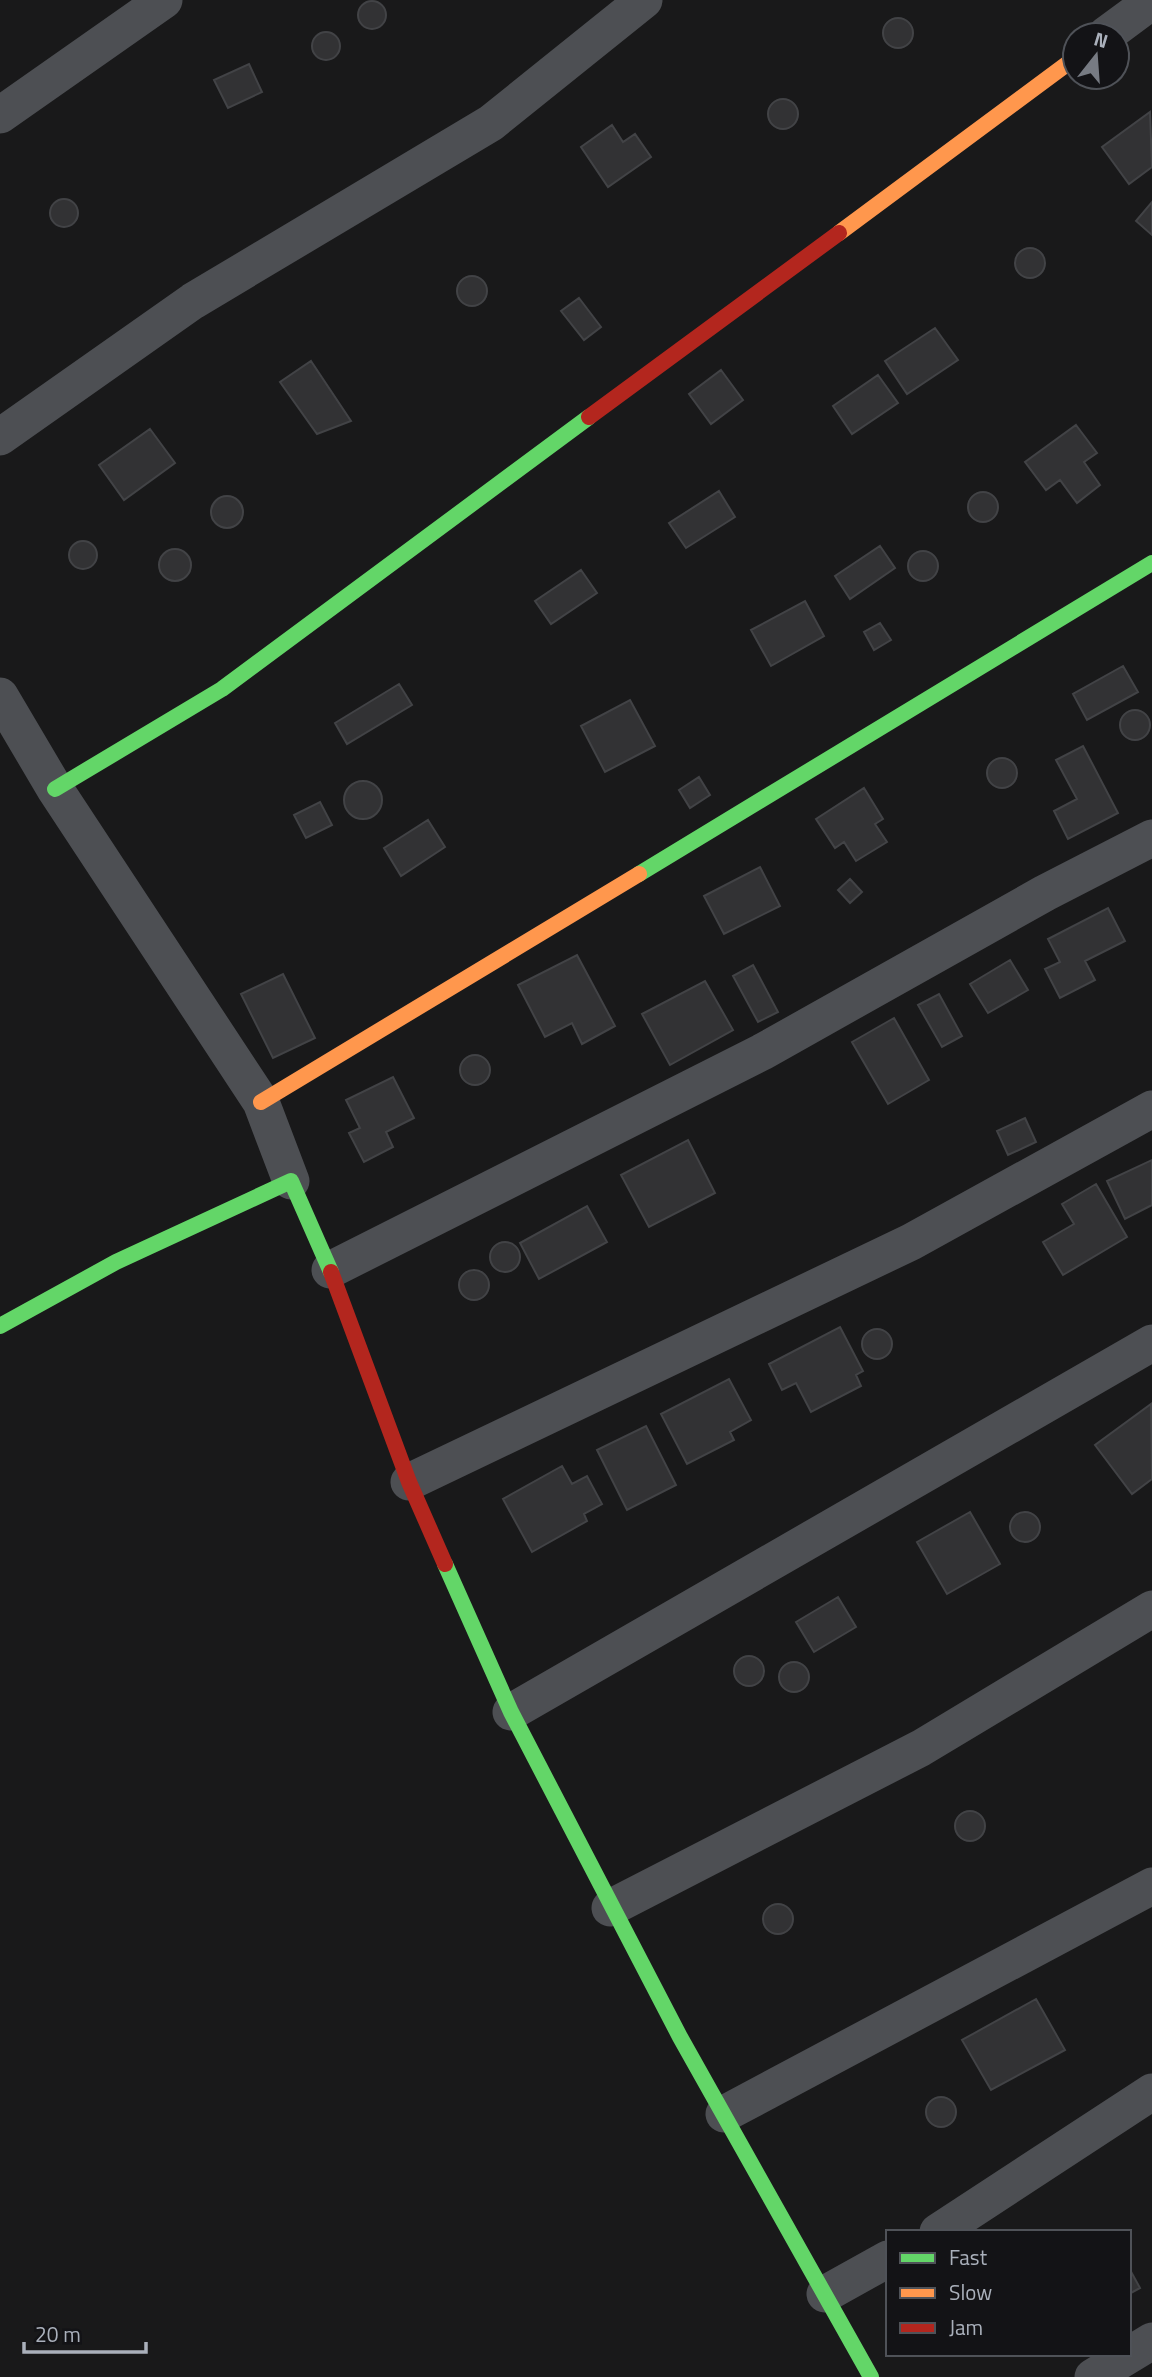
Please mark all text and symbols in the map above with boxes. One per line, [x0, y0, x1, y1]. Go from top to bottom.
north arrow [1061, 21, 1131, 91]
text: N [1091, 23, 1112, 55]
legend [886, 2230, 1131, 2356]
text: Fast [949, 2241, 988, 2273]
text: Slow [949, 2276, 992, 2308]
scale bar [24, 2310, 147, 2354]
text: Jam [949, 2311, 983, 2343]
text: 20 m [35, 2318, 81, 2350]

